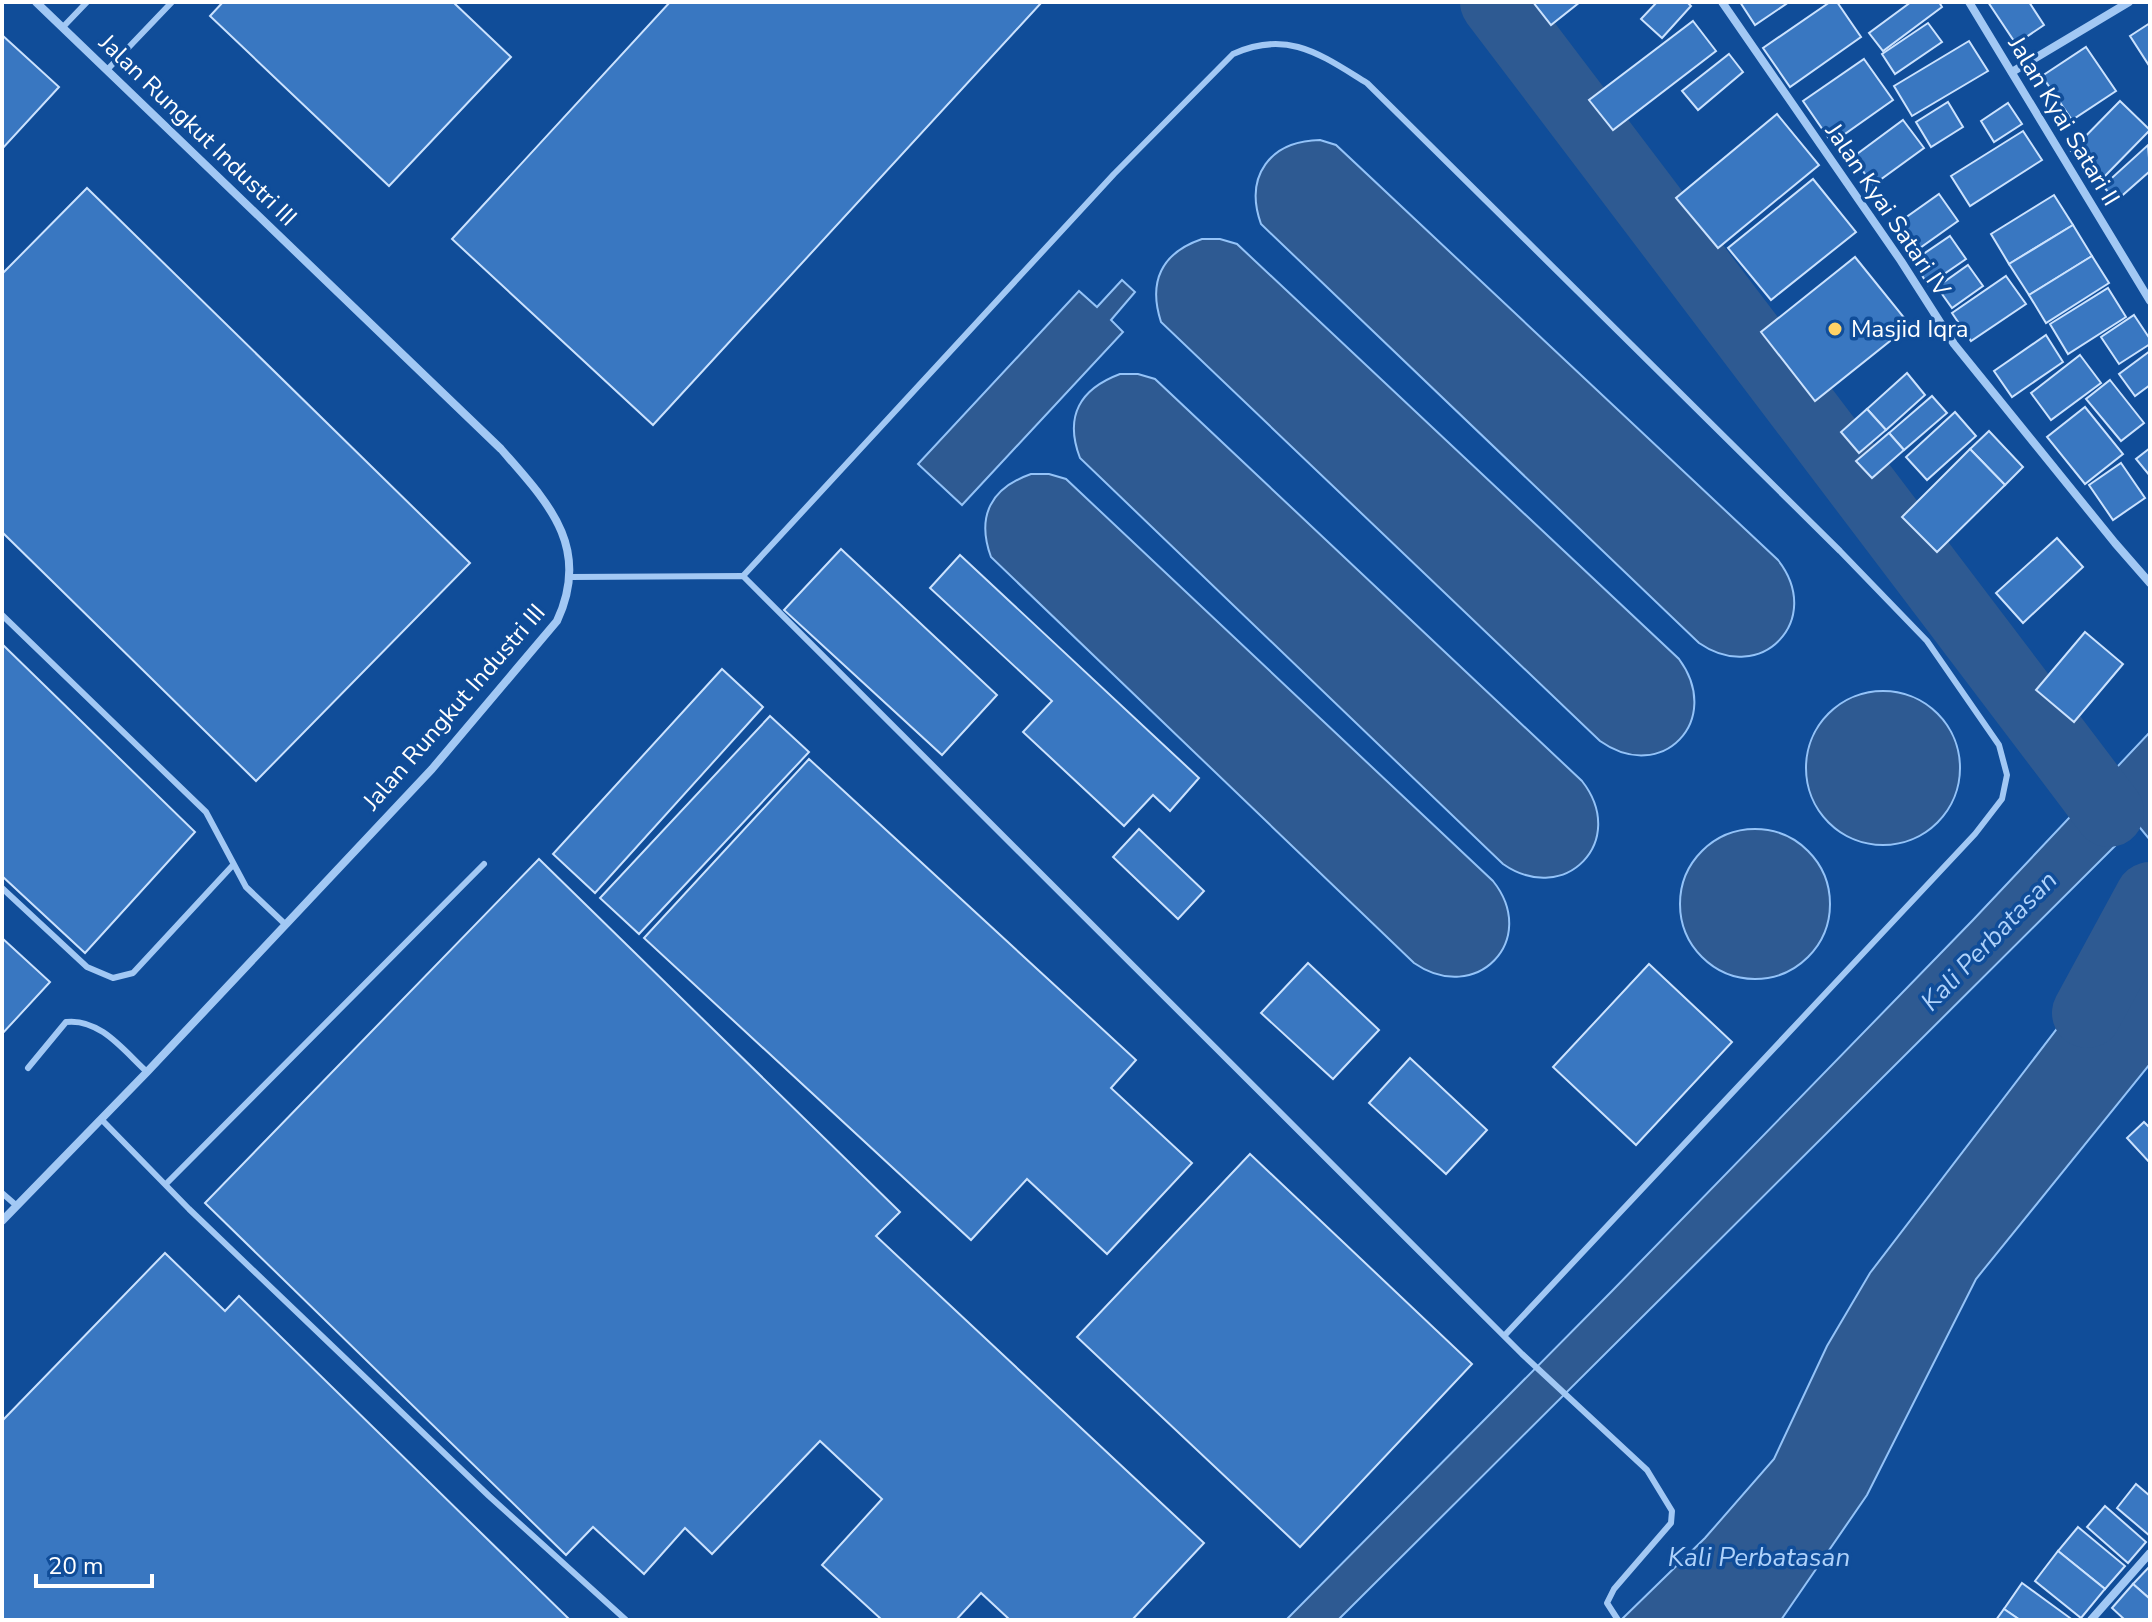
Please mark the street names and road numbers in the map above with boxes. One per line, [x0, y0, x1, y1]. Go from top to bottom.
street label: Jalan Rungkut Industri III [92, 26, 304, 233]
street label: Jalan Kyai Satari II [2000, 30, 2127, 212]
street label: Jalan Kyai Satari IV [1818, 116, 1958, 303]
street label: Jalan Rungkut Industri III [355, 597, 552, 818]

